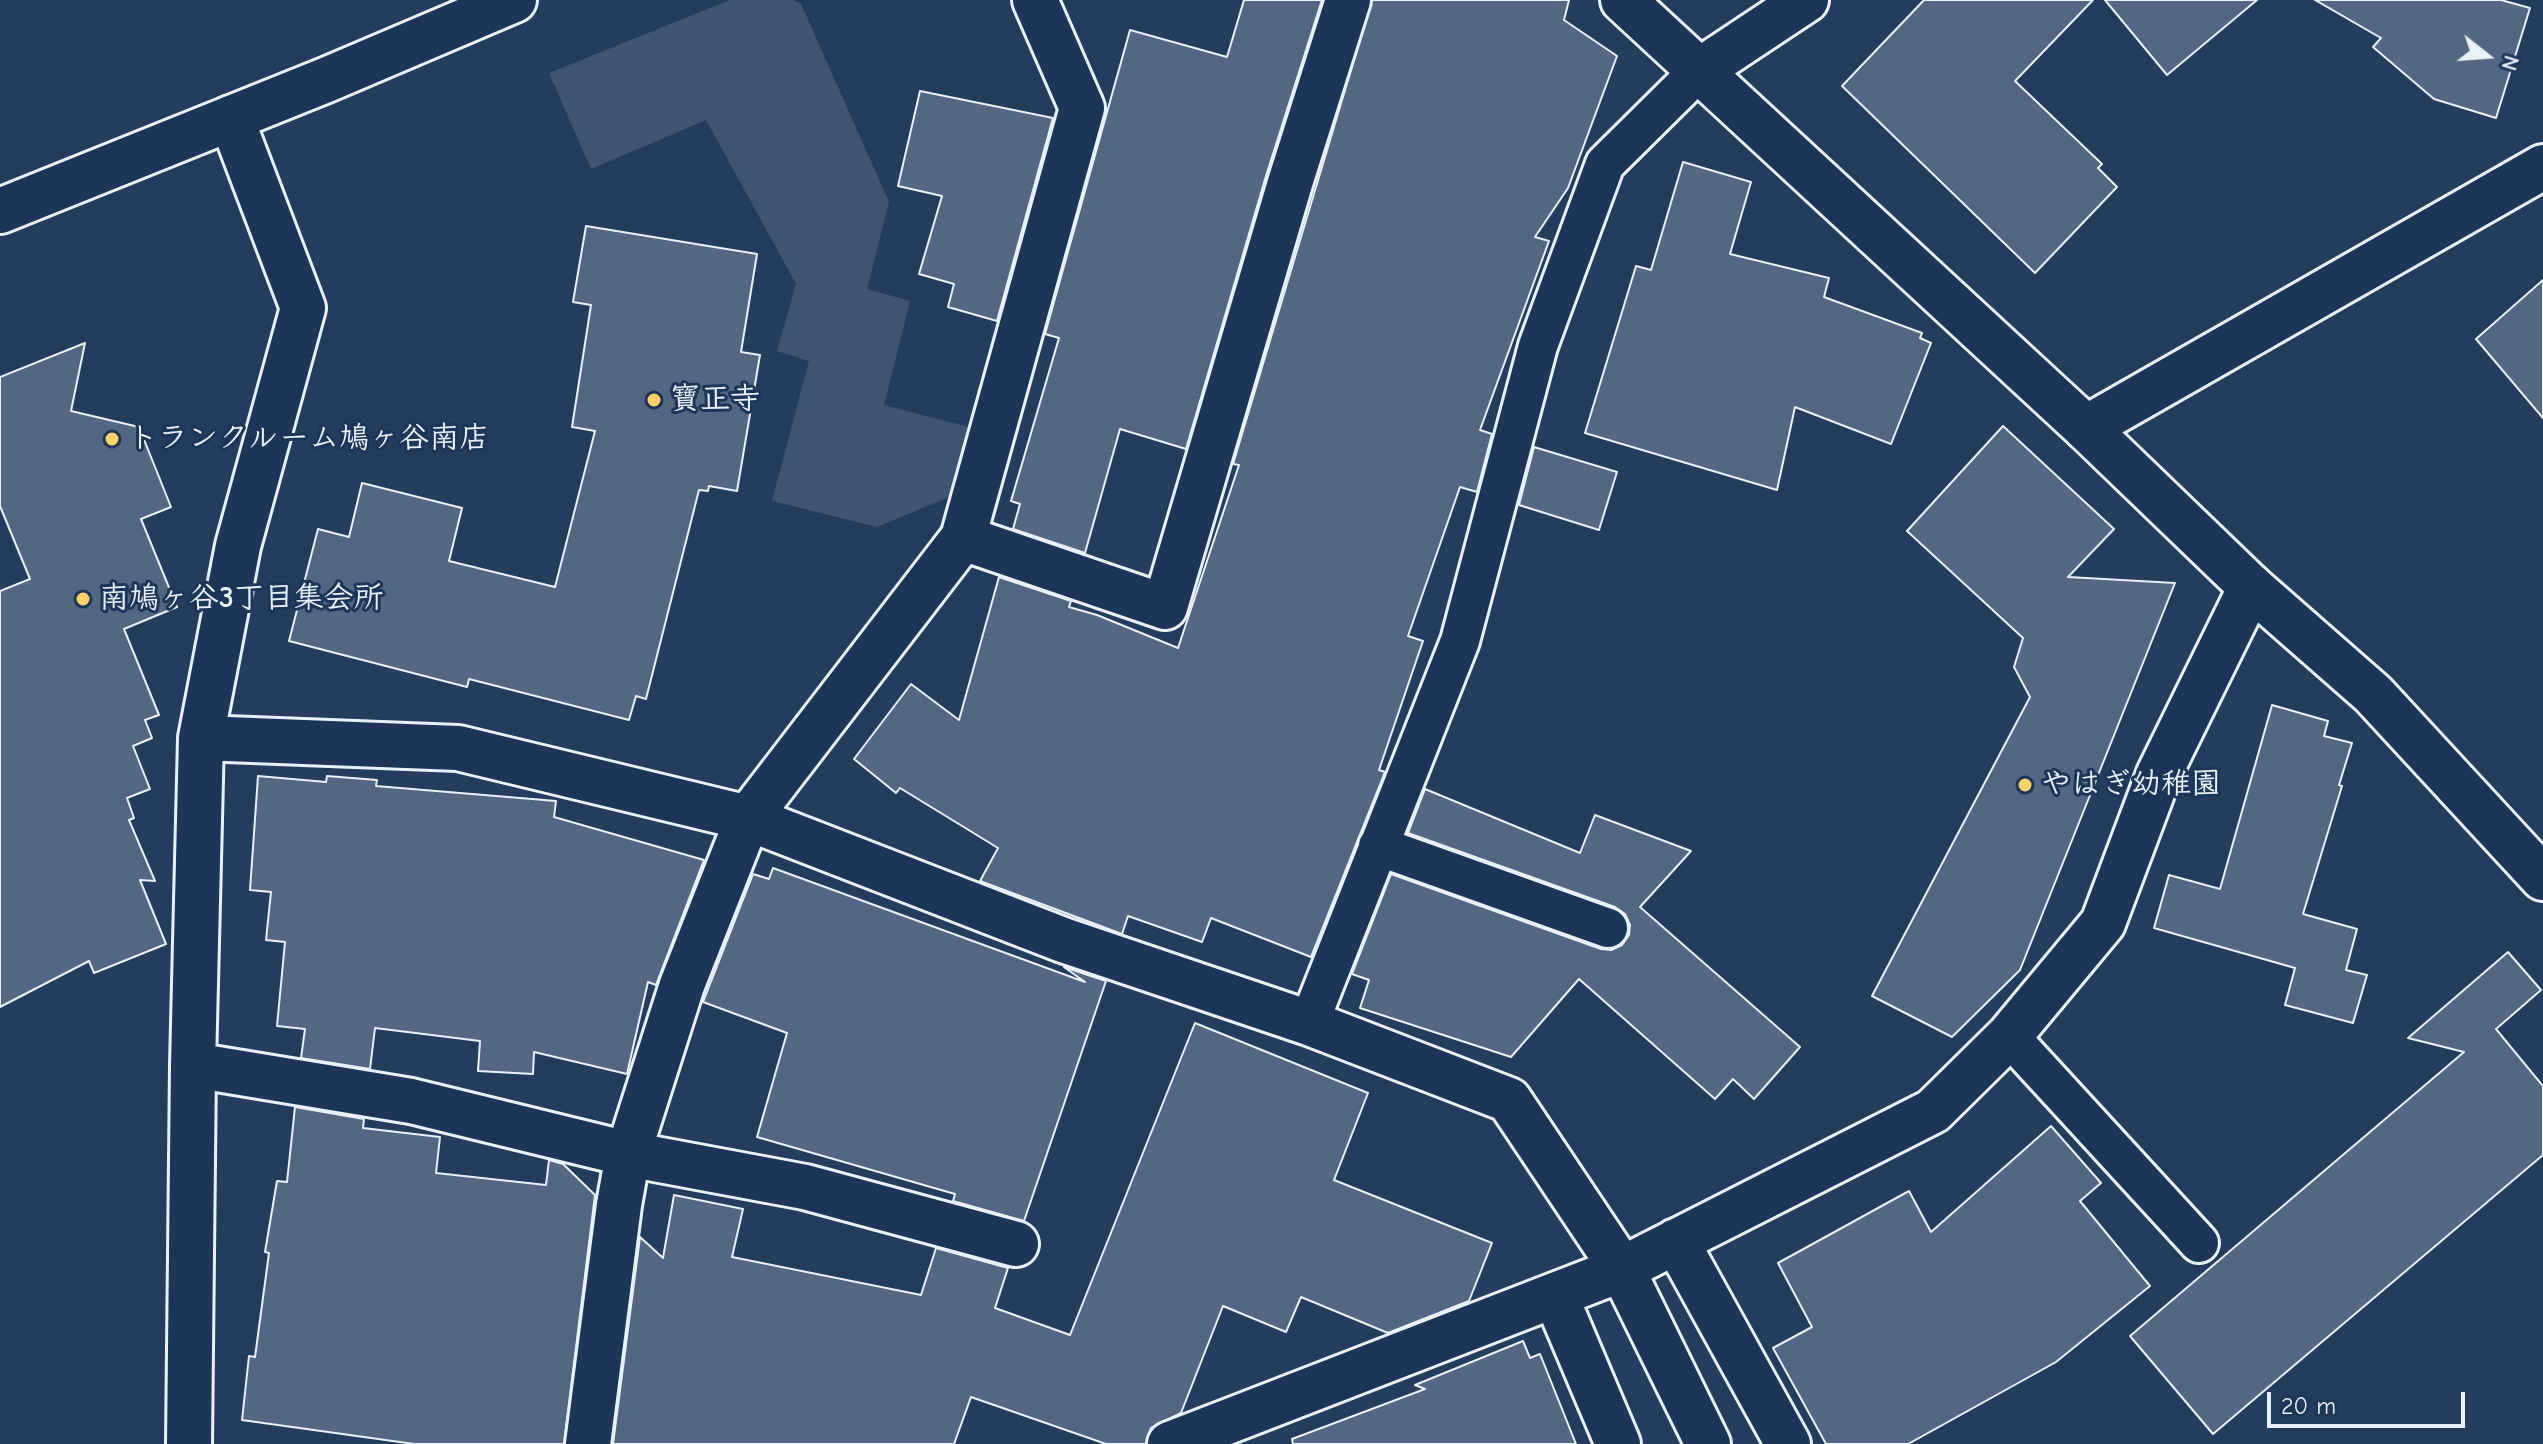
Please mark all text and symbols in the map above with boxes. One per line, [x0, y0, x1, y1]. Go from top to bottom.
north arrow [2447, 16, 2527, 96]
text: N [2495, 52, 2524, 74]
place label: 寶正寺 [670, 382, 760, 418]
marker: 寶正寺 [645, 391, 663, 409]
place label: トランクルーム鳩ヶ谷南店 [128, 421, 489, 457]
marker: トランクルーム鳩ヶ谷南店 [103, 430, 121, 448]
place label: 南鳩ヶ谷3丁目集会所 [99, 581, 384, 617]
marker: 南鳩ヶ谷3丁目集会所 [74, 590, 92, 608]
place label: やはぎ幼稚園 [2041, 767, 2221, 803]
marker: やはぎ幼稚園 [2016, 776, 2034, 794]
scale bar [2271, 1376, 2469, 1426]
text: 20 m [2281, 1392, 2336, 1420]

